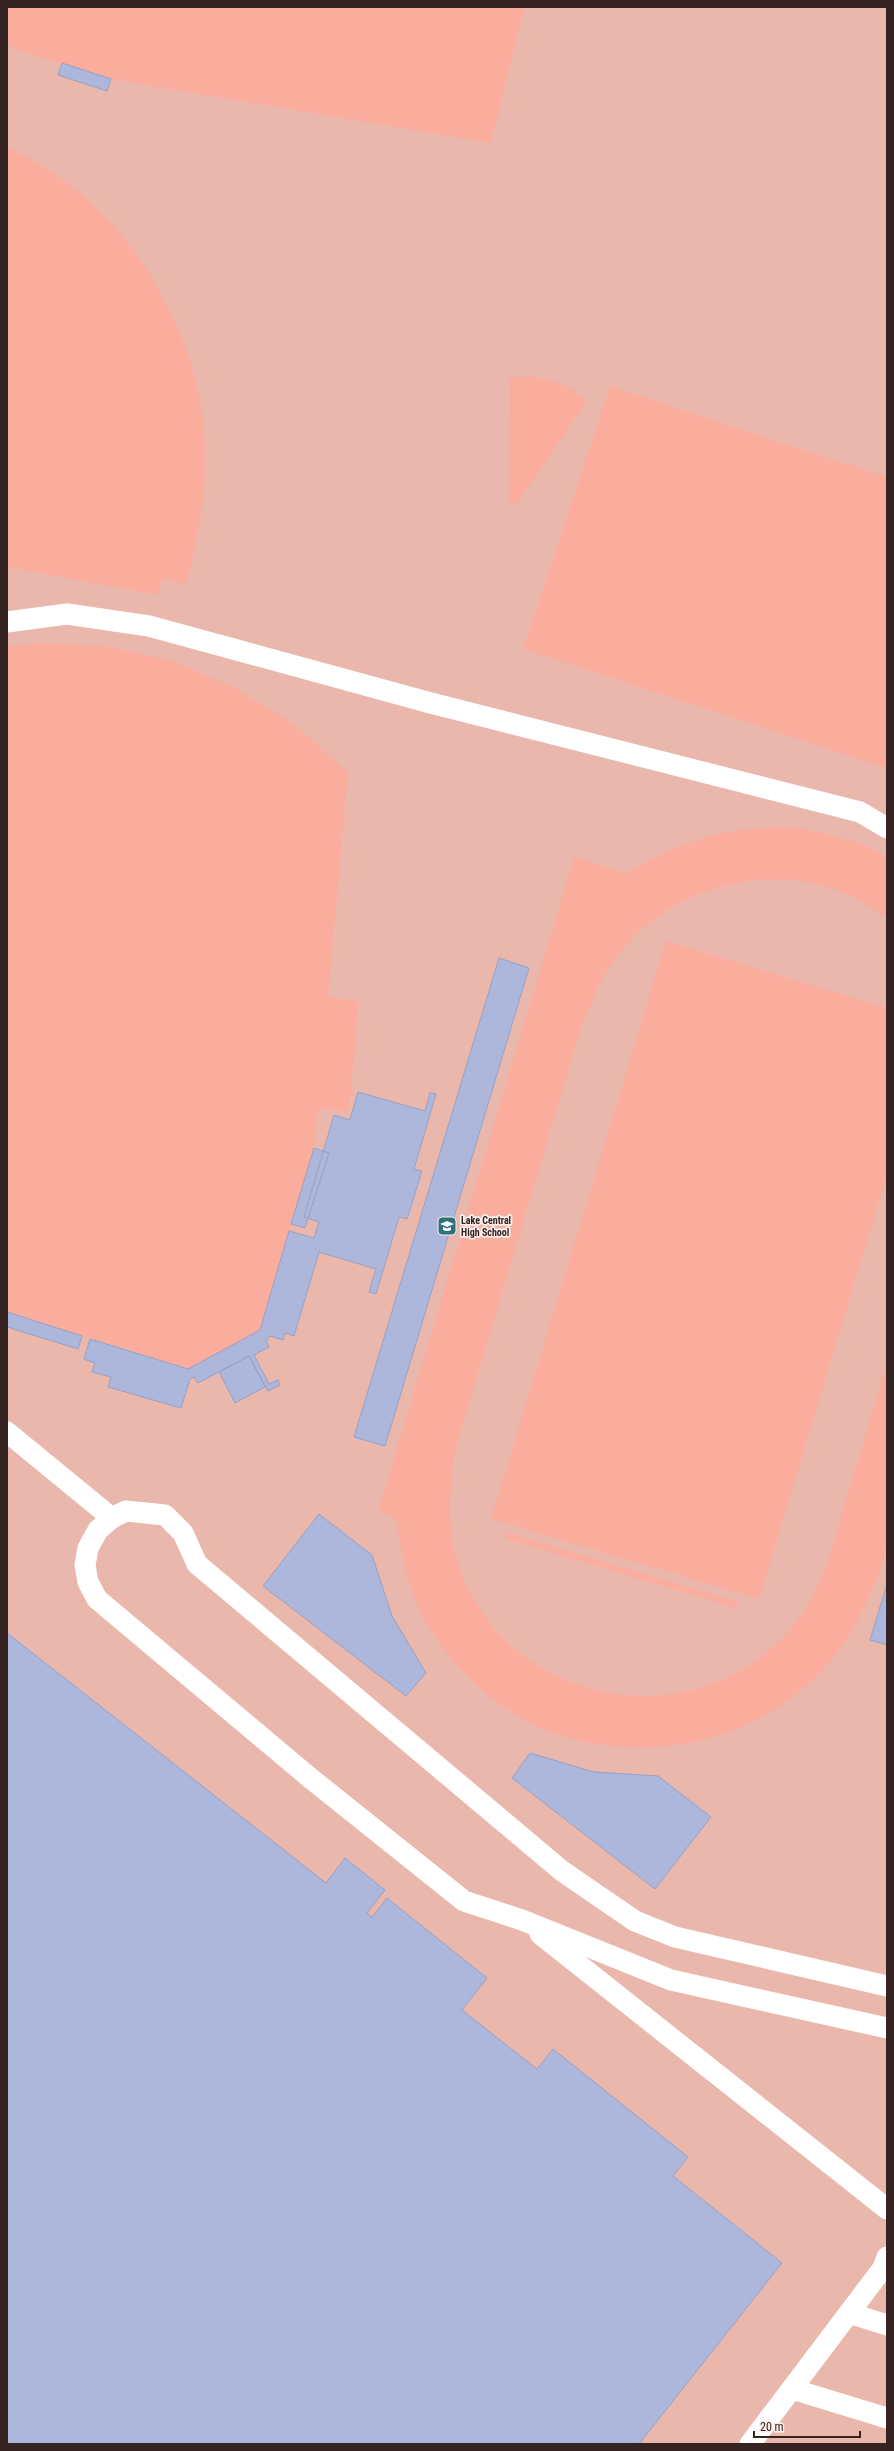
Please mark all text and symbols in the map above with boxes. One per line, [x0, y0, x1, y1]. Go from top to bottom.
school or university icon: Lake Central High School [436, 1215, 458, 1237]
place label: Lake Central High School [461, 1215, 511, 1238]
scale bar [754, 2413, 860, 2439]
text: 20 m [760, 2420, 784, 2434]

